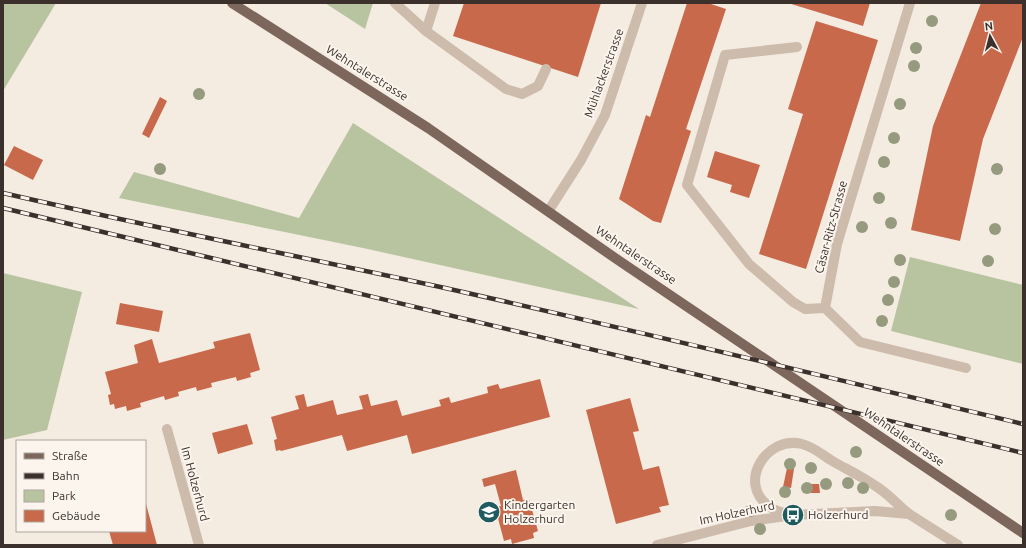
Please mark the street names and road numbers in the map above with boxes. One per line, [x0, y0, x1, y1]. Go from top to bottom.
street label: Mühlackerstrasse [581, 27, 626, 119]
street label: Wehntalerstrasse [324, 42, 411, 103]
street label: Cäsar-Ritz-Strasse [812, 179, 849, 275]
street label: Wehntalerstrasse [594, 223, 679, 286]
street label: Wehntalerstrasse [862, 405, 947, 468]
street label: Im Holzerhurd [179, 445, 212, 523]
street label: Im Holzerhurd [698, 498, 776, 527]

